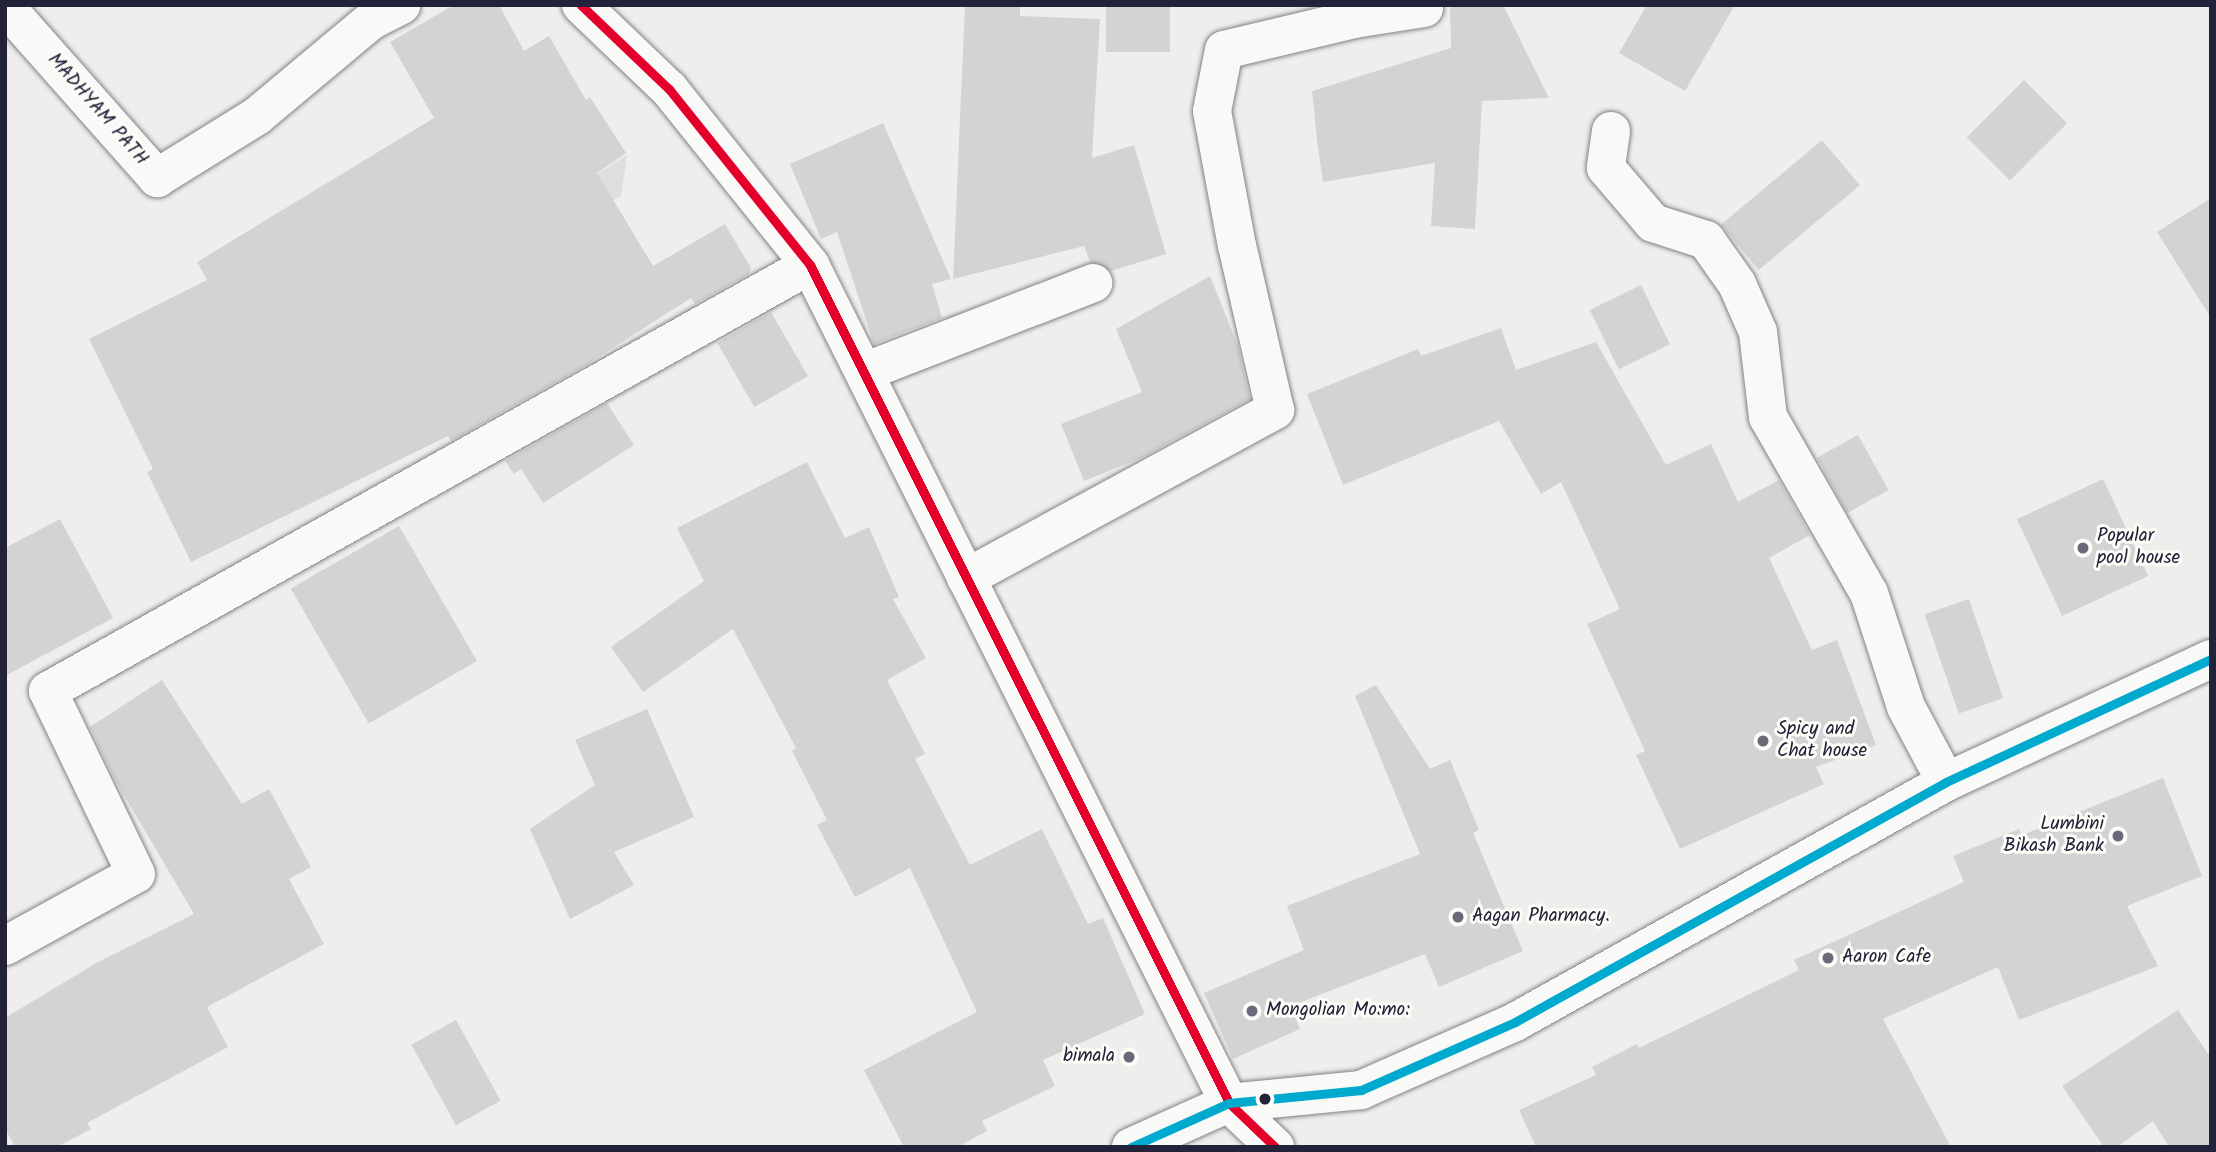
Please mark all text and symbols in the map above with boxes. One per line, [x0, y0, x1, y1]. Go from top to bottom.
street label: MADHYAM PATH [42, 49, 152, 171]
place label: Popular pool house [2097, 526, 2180, 570]
marker: Popular pool house [2075, 540, 2091, 556]
place label: Spicy and Chat house [1777, 719, 1867, 763]
marker: Spicy and Chat house [1755, 733, 1771, 749]
place label: Lumbini Bikash Bank [2004, 814, 2104, 858]
marker: Lumbini Bikash Bank [2110, 828, 2126, 844]
place label: Aagan Pharmacy. [1472, 906, 1610, 928]
marker: Aagan Pharmacy. [1450, 909, 1466, 925]
place label: Aaron Cafe [1842, 947, 1931, 969]
marker: Aaron Cafe [1820, 950, 1836, 966]
place label: Mongolian Mo:mo: [1266, 1000, 1410, 1022]
marker: Mongolian Mo:mo: [1244, 1003, 1260, 1019]
place label: bimala [1063, 1046, 1115, 1068]
marker: bimala [1121, 1049, 1137, 1065]
unlabelled marker [1258, 1092, 1272, 1106]

